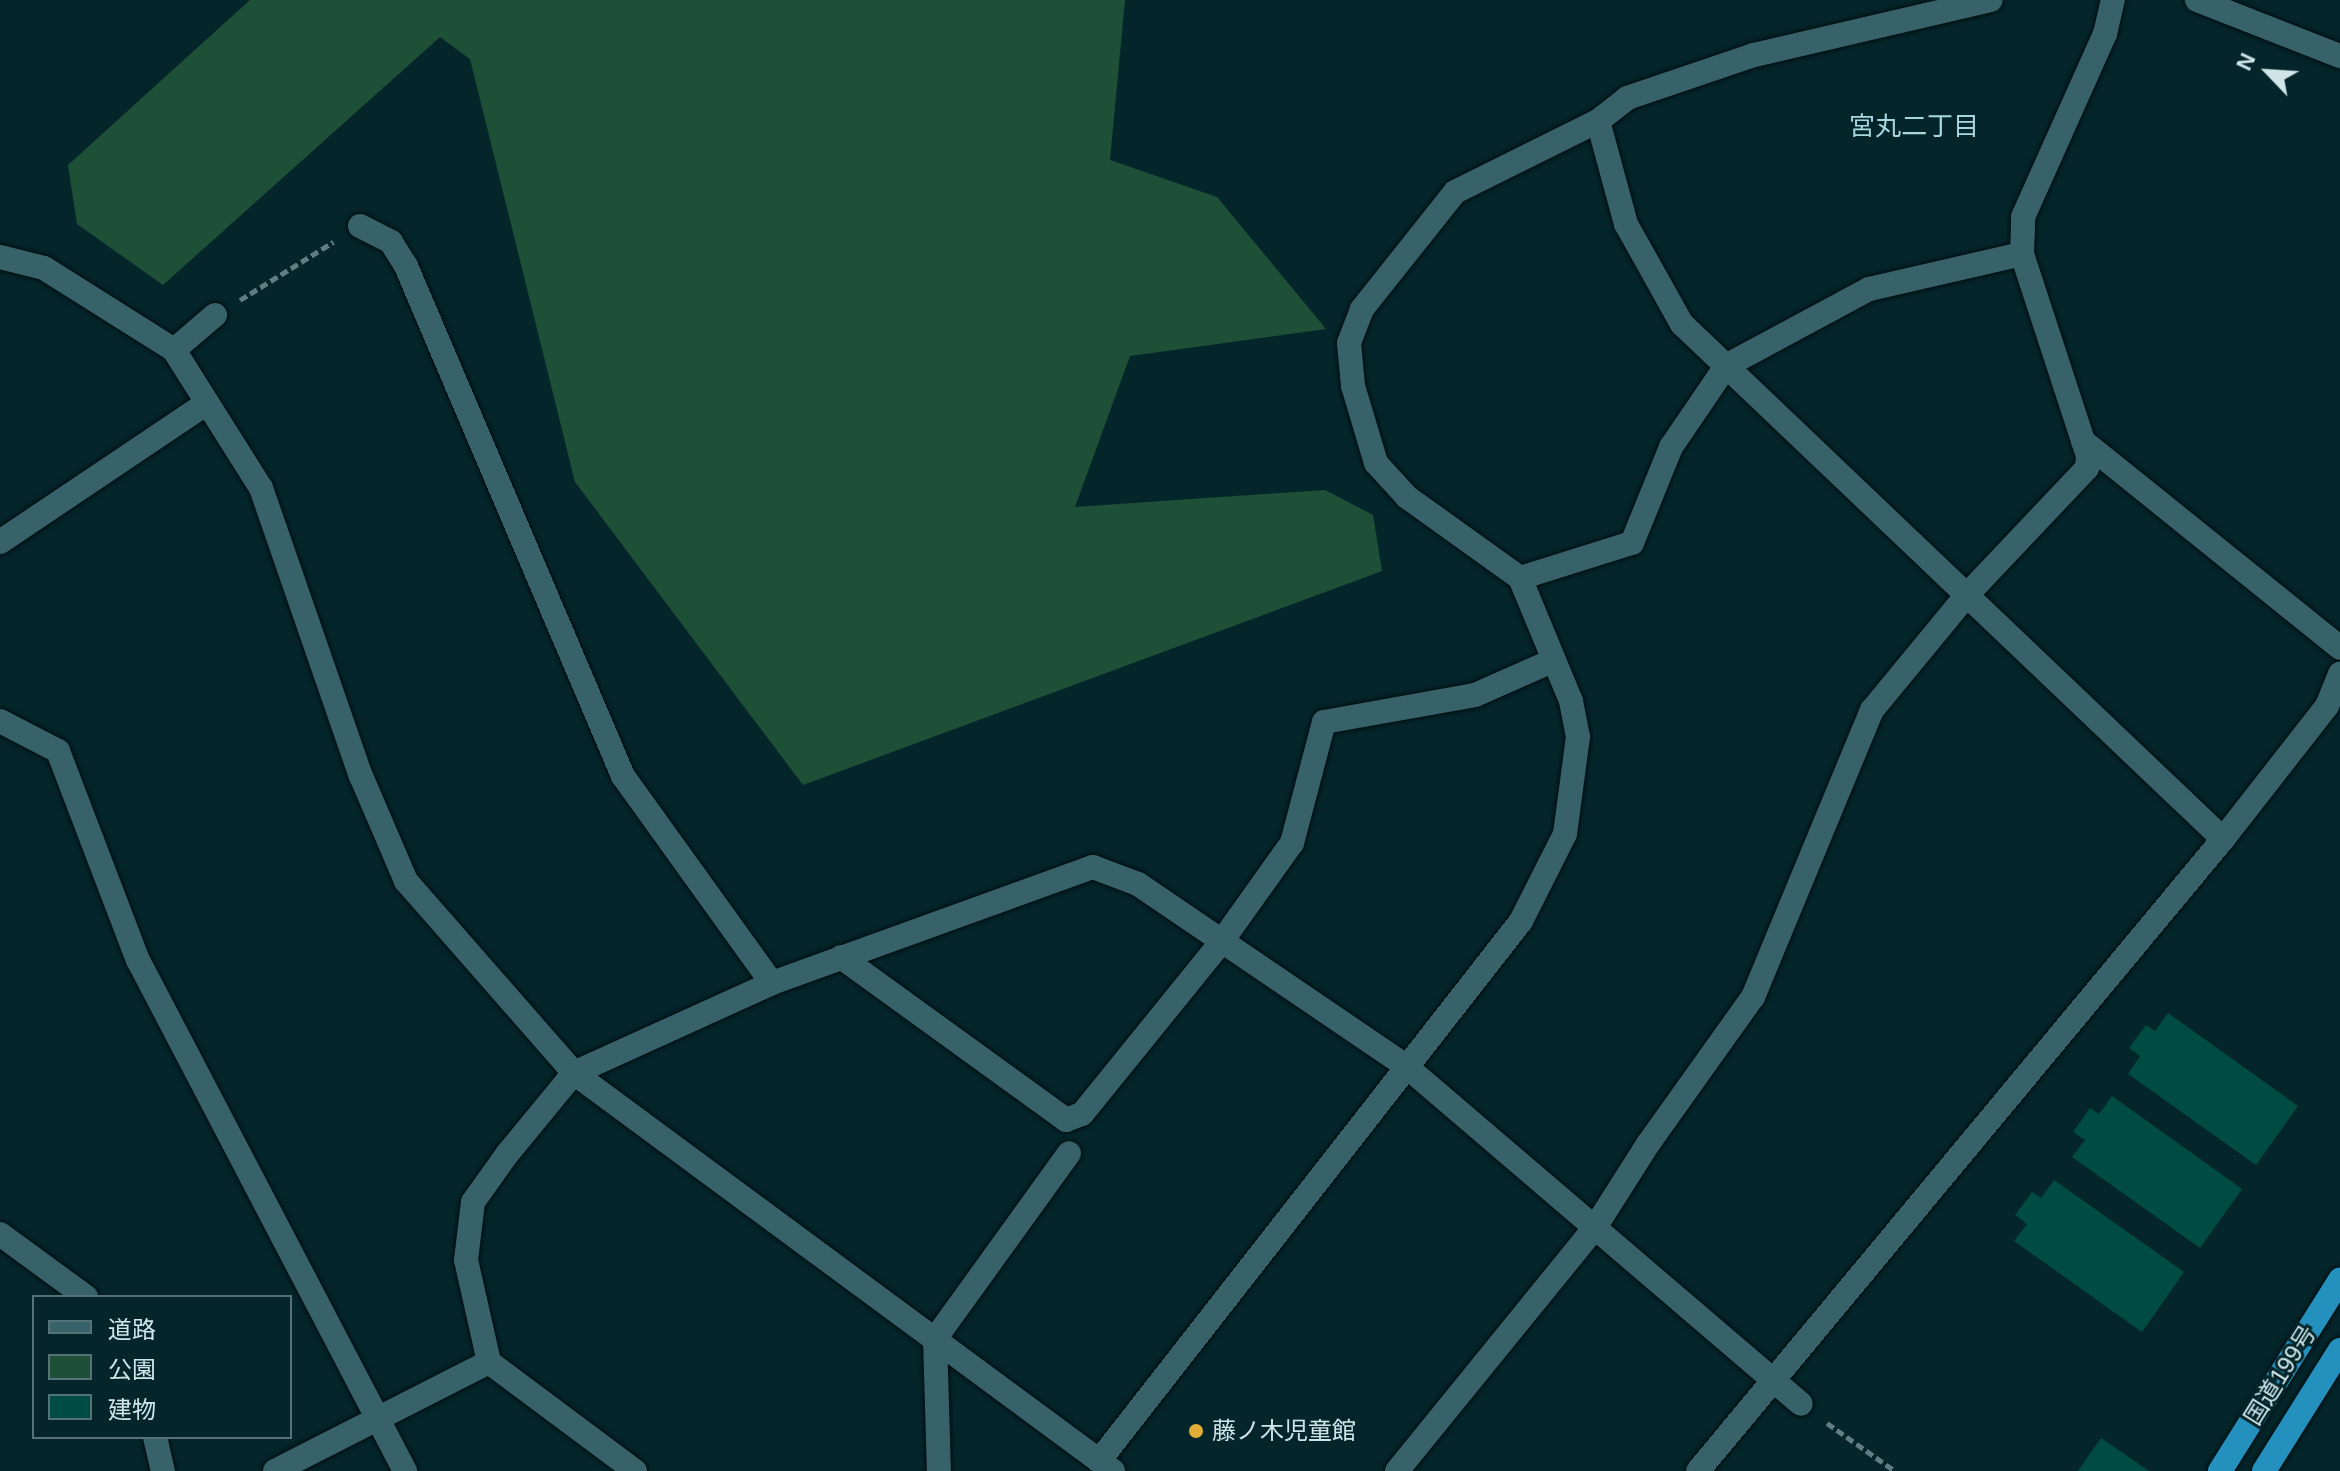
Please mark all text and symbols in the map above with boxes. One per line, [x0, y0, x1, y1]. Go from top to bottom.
north arrow [2228, 32, 2308, 112]
text: N [2231, 49, 2260, 74]
district label: 宮丸二丁目 [1849, 111, 1979, 143]
legend [32, 1295, 292, 1439]
text: 道路 [108, 1316, 156, 1343]
street label: 国道199号 [2238, 1320, 2322, 1430]
text: 公園 [108, 1356, 156, 1383]
text: 建物 [108, 1396, 156, 1423]
place label: 藤ノ木児童館 [1212, 1417, 1356, 1445]
marker: 藤ノ木児童館 [1187, 1422, 1205, 1440]

